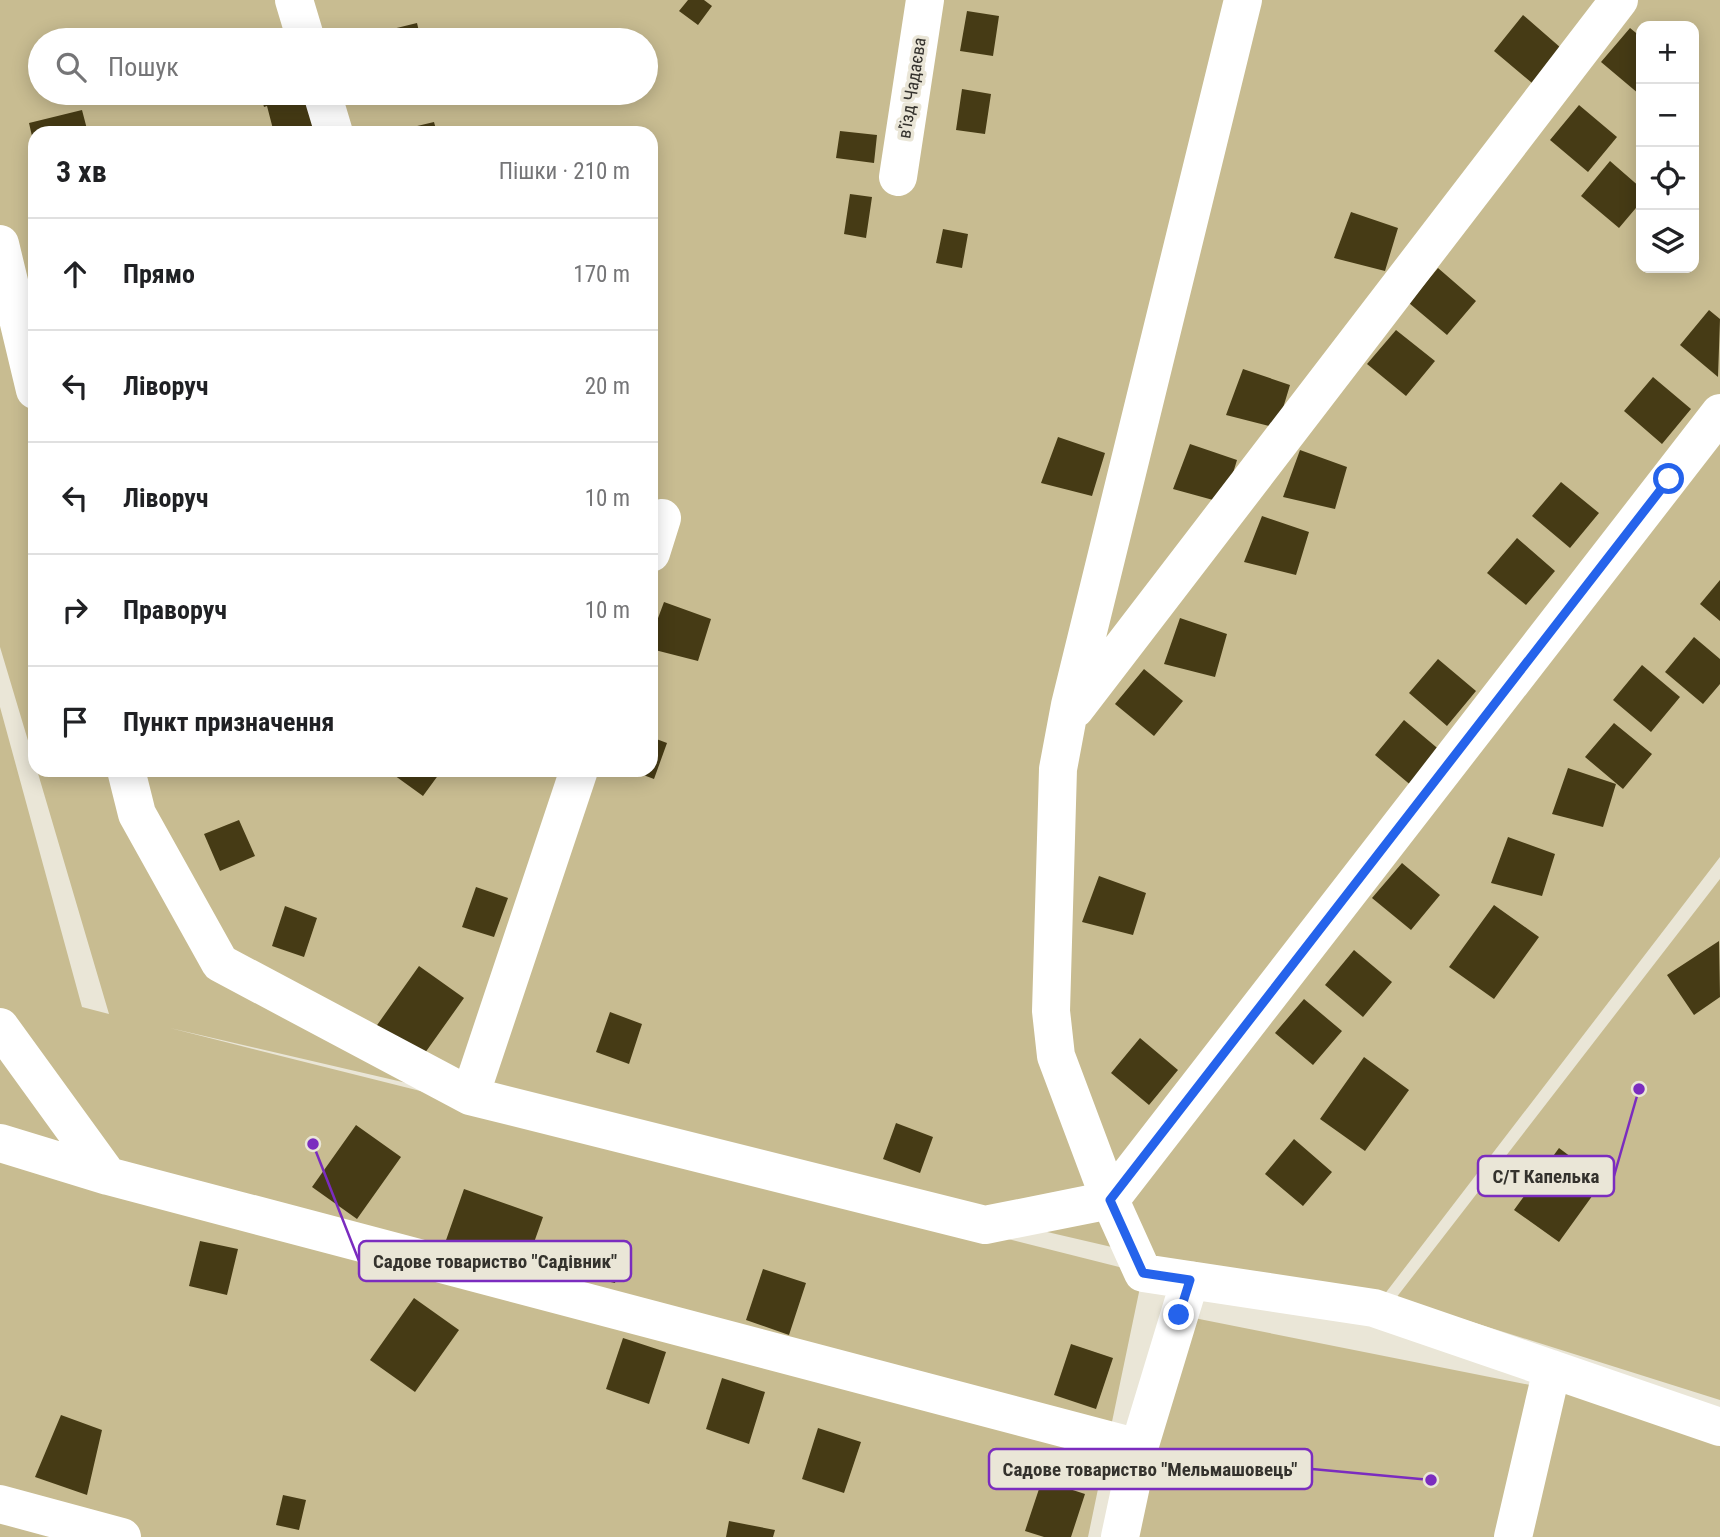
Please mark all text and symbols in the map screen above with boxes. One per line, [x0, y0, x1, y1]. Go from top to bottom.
map controls [1636, 21, 1699, 273]
button: + [1636, 21, 1699, 84]
search box [28, 28, 658, 105]
street label: в'їзд Чадаєва [893, 36, 930, 140]
icon: search [52, 48, 90, 86]
text: Пошук [108, 52, 179, 82]
button: − [1636, 84, 1699, 147]
button: locate [1636, 147, 1699, 210]
text: 3 хв [56, 154, 107, 189]
text: Пішки · 210 m [499, 158, 630, 185]
button: layers [1636, 210, 1699, 273]
icon: ahead [56, 255, 94, 293]
text: Прямо [123, 259, 195, 289]
text: 170 m [573, 261, 630, 288]
icon: left [56, 367, 94, 405]
text: Ліворуч [123, 371, 208, 401]
text: 20 m [585, 373, 630, 400]
route start [1653, 463, 1684, 494]
icon: left [56, 479, 94, 517]
text: Ліворуч [123, 483, 208, 513]
text: 10 m [585, 485, 630, 512]
icon: right [56, 591, 94, 629]
text: Праворуч [123, 595, 227, 625]
text: 10 m [585, 597, 630, 624]
icon: arrive [56, 703, 94, 741]
text: Пункт призначення [123, 707, 334, 737]
callout: С/Т Капелька [1478, 1156, 1614, 1196]
text: С/Т Капелька [1493, 1165, 1600, 1188]
callout: Садове товариство "Садівник" [359, 1241, 631, 1281]
text: Садове товариство "Садівник" [373, 1250, 617, 1273]
route end [1163, 1299, 1194, 1330]
callout: Садове товариство "Мельмашовець" [989, 1449, 1312, 1489]
text: Садове товариство "Мельмашовець" [1003, 1458, 1297, 1481]

